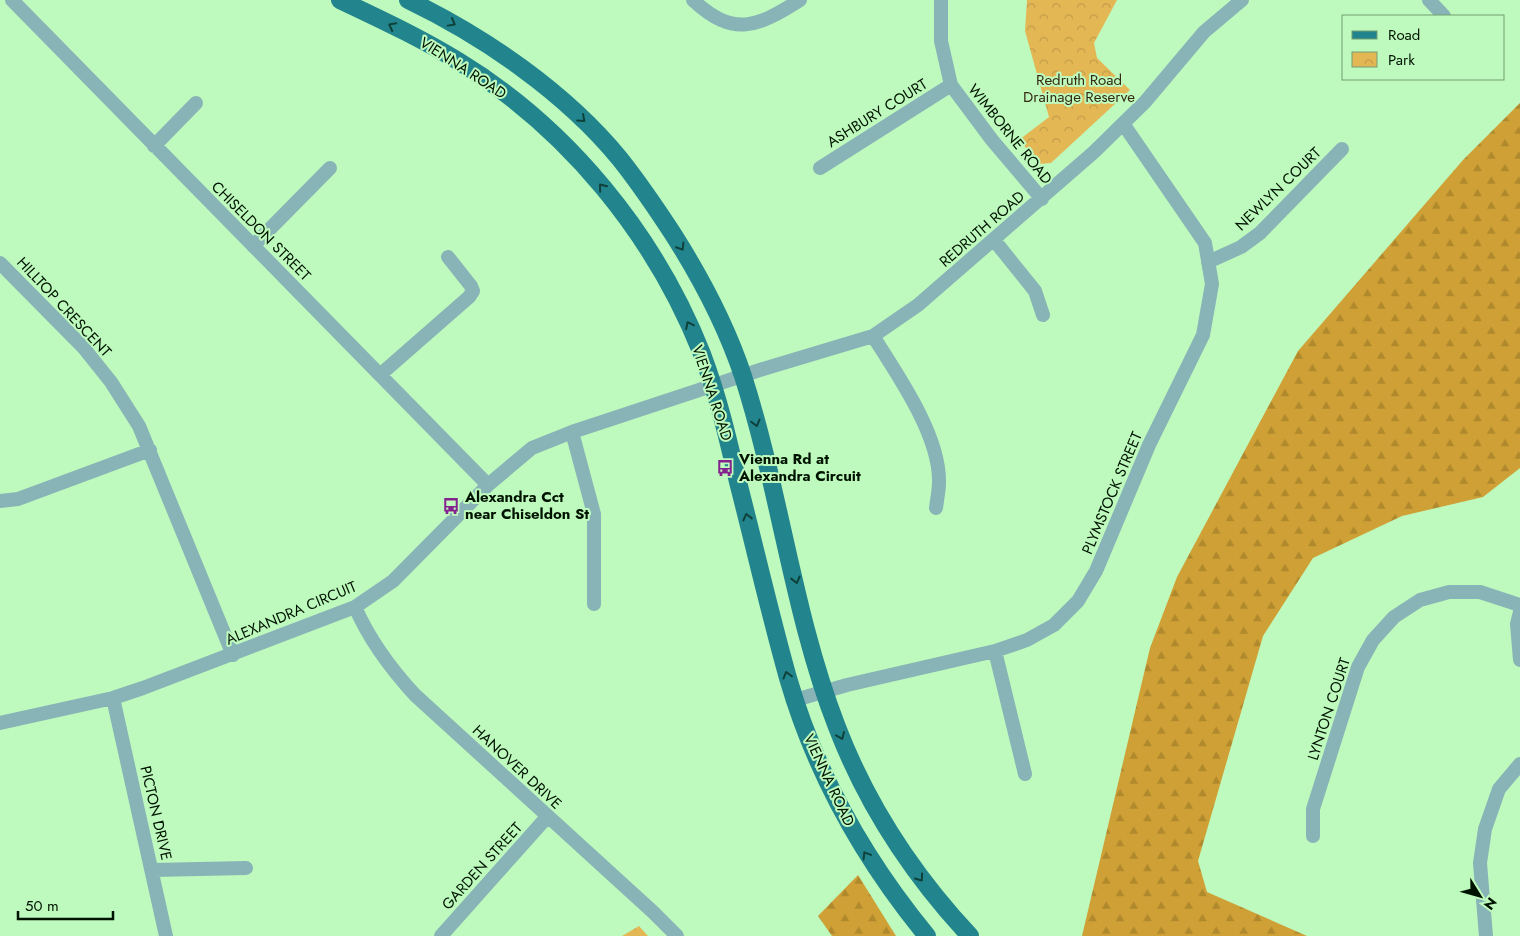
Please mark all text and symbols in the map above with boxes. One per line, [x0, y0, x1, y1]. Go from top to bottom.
legend [1342, 15, 1505, 80]
one-way arrow [446, 17, 455, 27]
one-way arrow [388, 22, 397, 32]
text: Road [1388, 24, 1420, 46]
street label: VIENNA ROAD [415, 32, 511, 104]
text: Park [1388, 49, 1415, 71]
park label: Redruth Road Drainage Reserve [1023, 69, 1135, 108]
street label: ASHBURY COURT [822, 73, 932, 153]
street label: WIMBORNE ROAD [963, 79, 1057, 189]
one-way arrow [576, 113, 585, 122]
street label: NEWLYN COURT [1230, 142, 1326, 236]
street label: CHISELDON STREET [206, 176, 316, 286]
one-way arrow [600, 184, 608, 193]
street label: REDRUTH ROAD [935, 186, 1029, 272]
one-way arrow [675, 242, 685, 251]
street label: HILLTOP CRESCENT [12, 252, 116, 362]
one-way arrow [685, 321, 695, 330]
street label: VIENNA ROAD [686, 342, 738, 444]
one-way arrow [750, 418, 761, 427]
street label: PLYMSTOCK STREET [1076, 428, 1148, 558]
place label: Vienna Rd at Alexandra Circuit [738, 448, 861, 487]
bus stop icon: Vienna Rd at Alexandra Circuit [715, 458, 735, 478]
place label: Alexandra Cct near Chiseldon St [464, 486, 589, 525]
bus stop icon: Alexandra Cct near Chiseldon St [441, 496, 461, 516]
one-way arrow [742, 513, 753, 522]
street label: ALEXANDRA CIRCUIT [222, 575, 360, 651]
one-way arrow [790, 576, 800, 584]
street label: LYNTON COURT [1302, 655, 1356, 763]
one-way arrow [783, 671, 793, 679]
street label: HANOVER DRIVE [467, 720, 567, 814]
street label: VIENNA ROAD [798, 730, 860, 830]
one-way arrow [835, 731, 845, 740]
street label: PICTON DRIVE [134, 764, 178, 862]
street label: GARDEN STREET [437, 817, 527, 915]
one-way arrow [863, 851, 873, 860]
north arrow [1455, 871, 1505, 921]
one-way arrow [914, 872, 923, 882]
scale bar [18, 888, 112, 920]
text: N [1479, 893, 1502, 914]
text: 50 m [25, 895, 59, 917]

